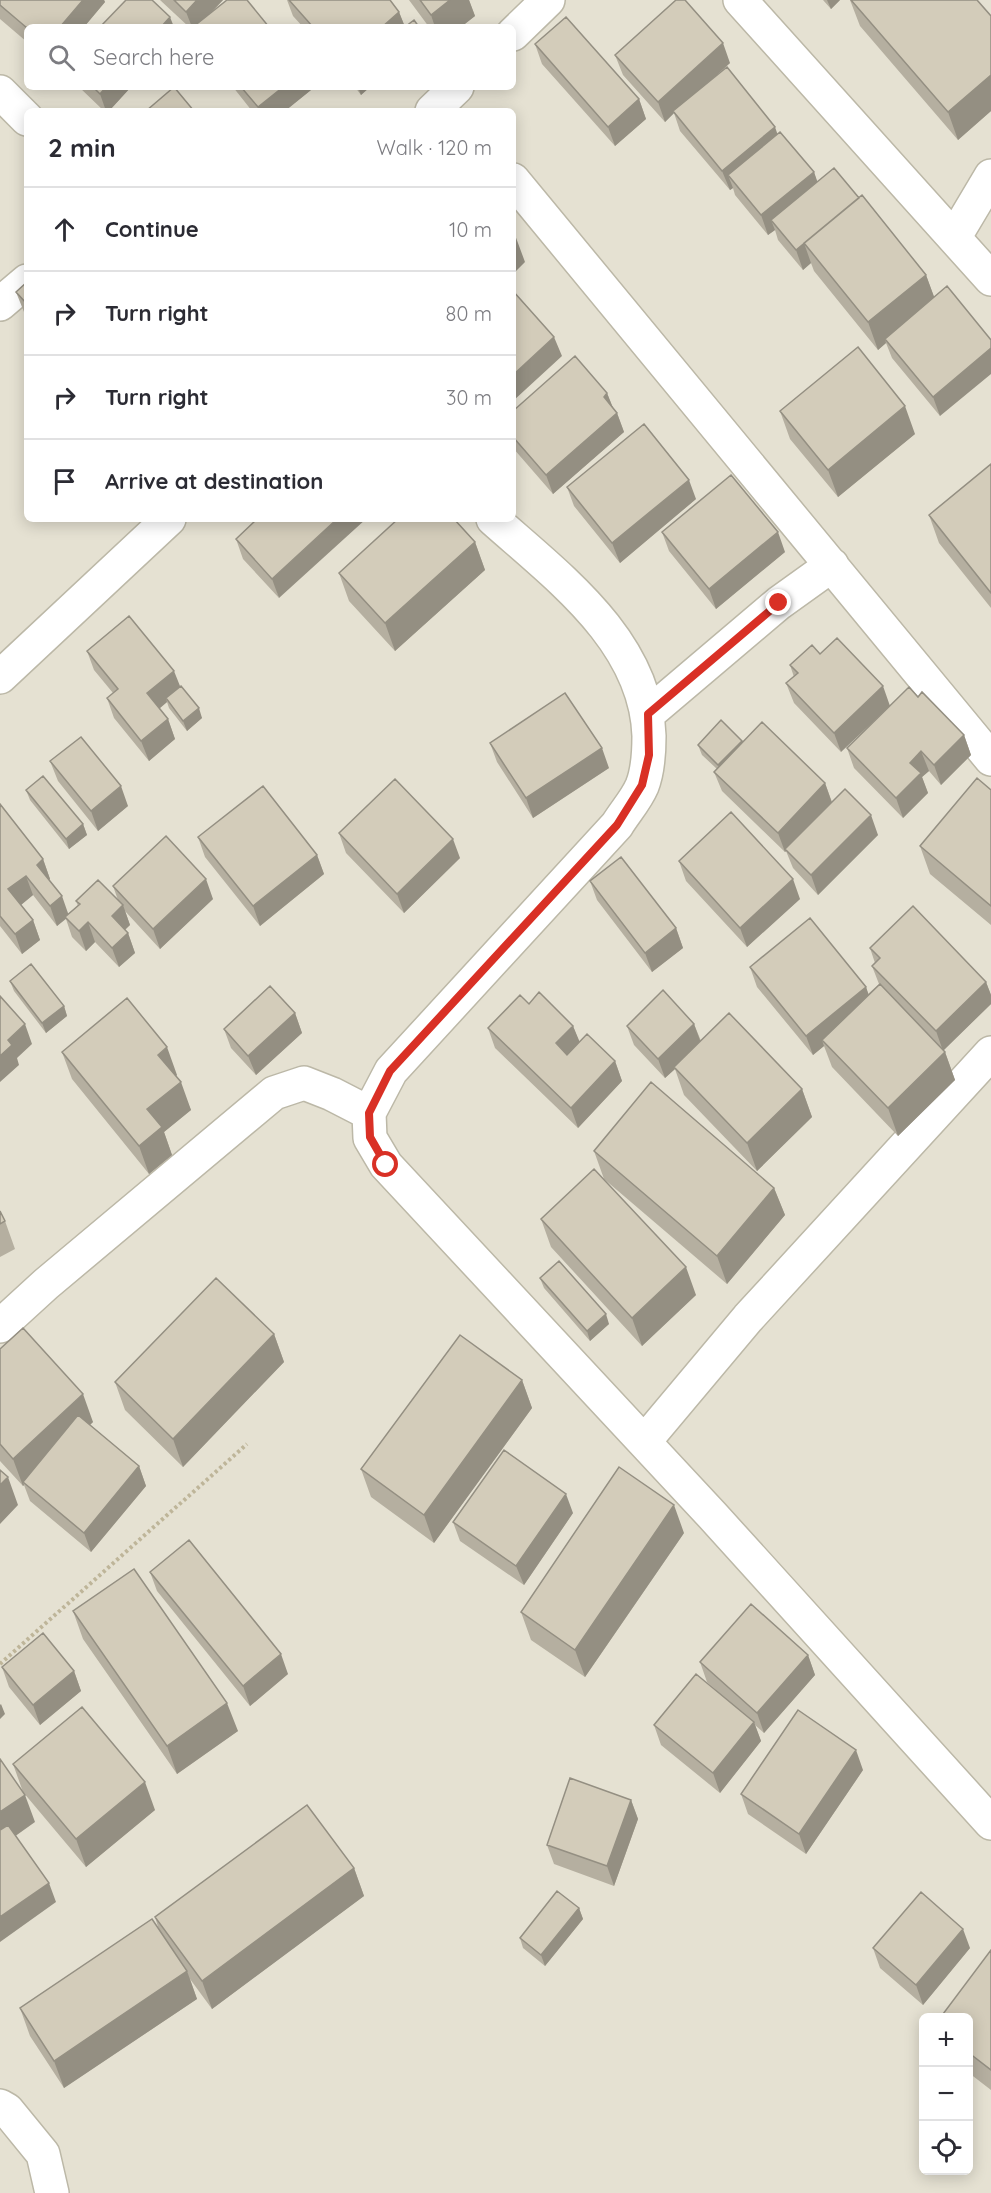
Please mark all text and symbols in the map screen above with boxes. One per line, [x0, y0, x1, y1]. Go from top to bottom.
search box [24, 24, 516, 90]
icon: search [45, 41, 78, 74]
text: Search here [93, 43, 214, 71]
text: 2 min [48, 131, 116, 164]
text: Walk · 120 m [377, 135, 492, 160]
icon: ahead [48, 213, 81, 246]
text: Continue [105, 215, 199, 243]
text: 10 m [449, 217, 492, 242]
icon: right [48, 297, 81, 330]
text: Turn right [105, 299, 209, 327]
text: 80 m [446, 301, 492, 326]
icon: right [48, 381, 81, 414]
text: Turn right [105, 383, 209, 411]
text: 30 m [446, 385, 492, 410]
icon: arrive [48, 465, 81, 498]
text: Arrive at destination [105, 467, 323, 495]
route end [765, 589, 791, 615]
route start [372, 1151, 398, 1177]
map controls [919, 2013, 973, 2175]
button: + [919, 2013, 973, 2067]
button: − [919, 2067, 973, 2121]
button: locate [919, 2121, 973, 2175]

